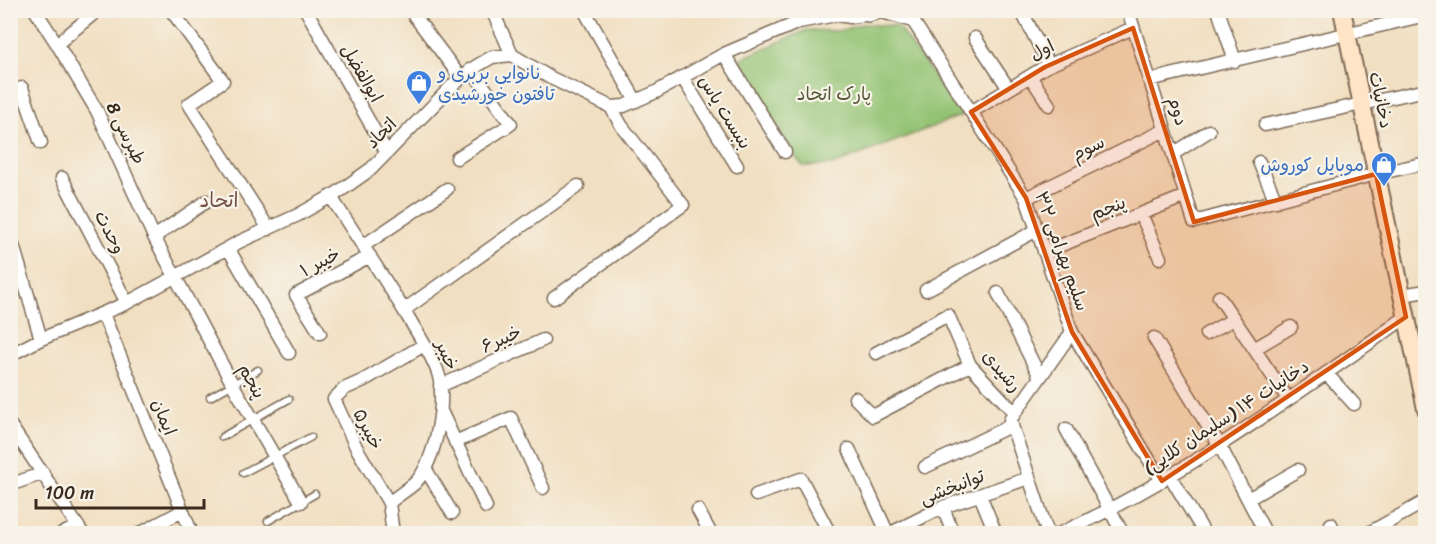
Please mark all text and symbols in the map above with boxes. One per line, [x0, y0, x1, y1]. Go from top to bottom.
street label: اول [1024, 30, 1060, 70]
street label: ابوالفضل [332, 37, 392, 109]
place label: نانوایی بربری و تافتون خورشیدی [436, 57, 556, 110]
shop icon: نانوایی بربری و تافتون خورشیدی [404, 68, 434, 106]
street label: بنبست یاس [689, 68, 761, 156]
street label: دخانیات [1359, 69, 1403, 131]
park label: پارک اتحاد [797, 78, 871, 110]
street label: دوم [1158, 92, 1198, 130]
street label: طبرسی 8 [97, 96, 155, 170]
street label: اتحاد [357, 109, 405, 157]
street label: سوم [1066, 126, 1110, 170]
place label: موبایل کوروش [1260, 149, 1364, 181]
shop icon: موبایل کوروش [1369, 150, 1399, 188]
district label: اتحاد [200, 183, 238, 218]
street label: پنجم [1085, 186, 1131, 230]
street label: سلیم بهرامی ۳۲ [1026, 187, 1098, 315]
street label: وحدت [85, 204, 135, 260]
street label: خیبر ۱ [294, 238, 346, 286]
street label: خیبر۶ [476, 316, 526, 362]
street label: خیبر [426, 333, 468, 375]
street label: رشیدی [974, 342, 1030, 400]
street label: دخانیات ۱۴ (سلیمان کلایی) [1136, 351, 1316, 483]
street label: پنجم [229, 357, 275, 405]
street label: ایمان [142, 394, 186, 440]
street label: خیبر۵ [344, 403, 392, 455]
street label: توانبخشی [915, 460, 990, 514]
scale bar [36, 472, 204, 510]
text: 100 m [45, 477, 94, 509]

